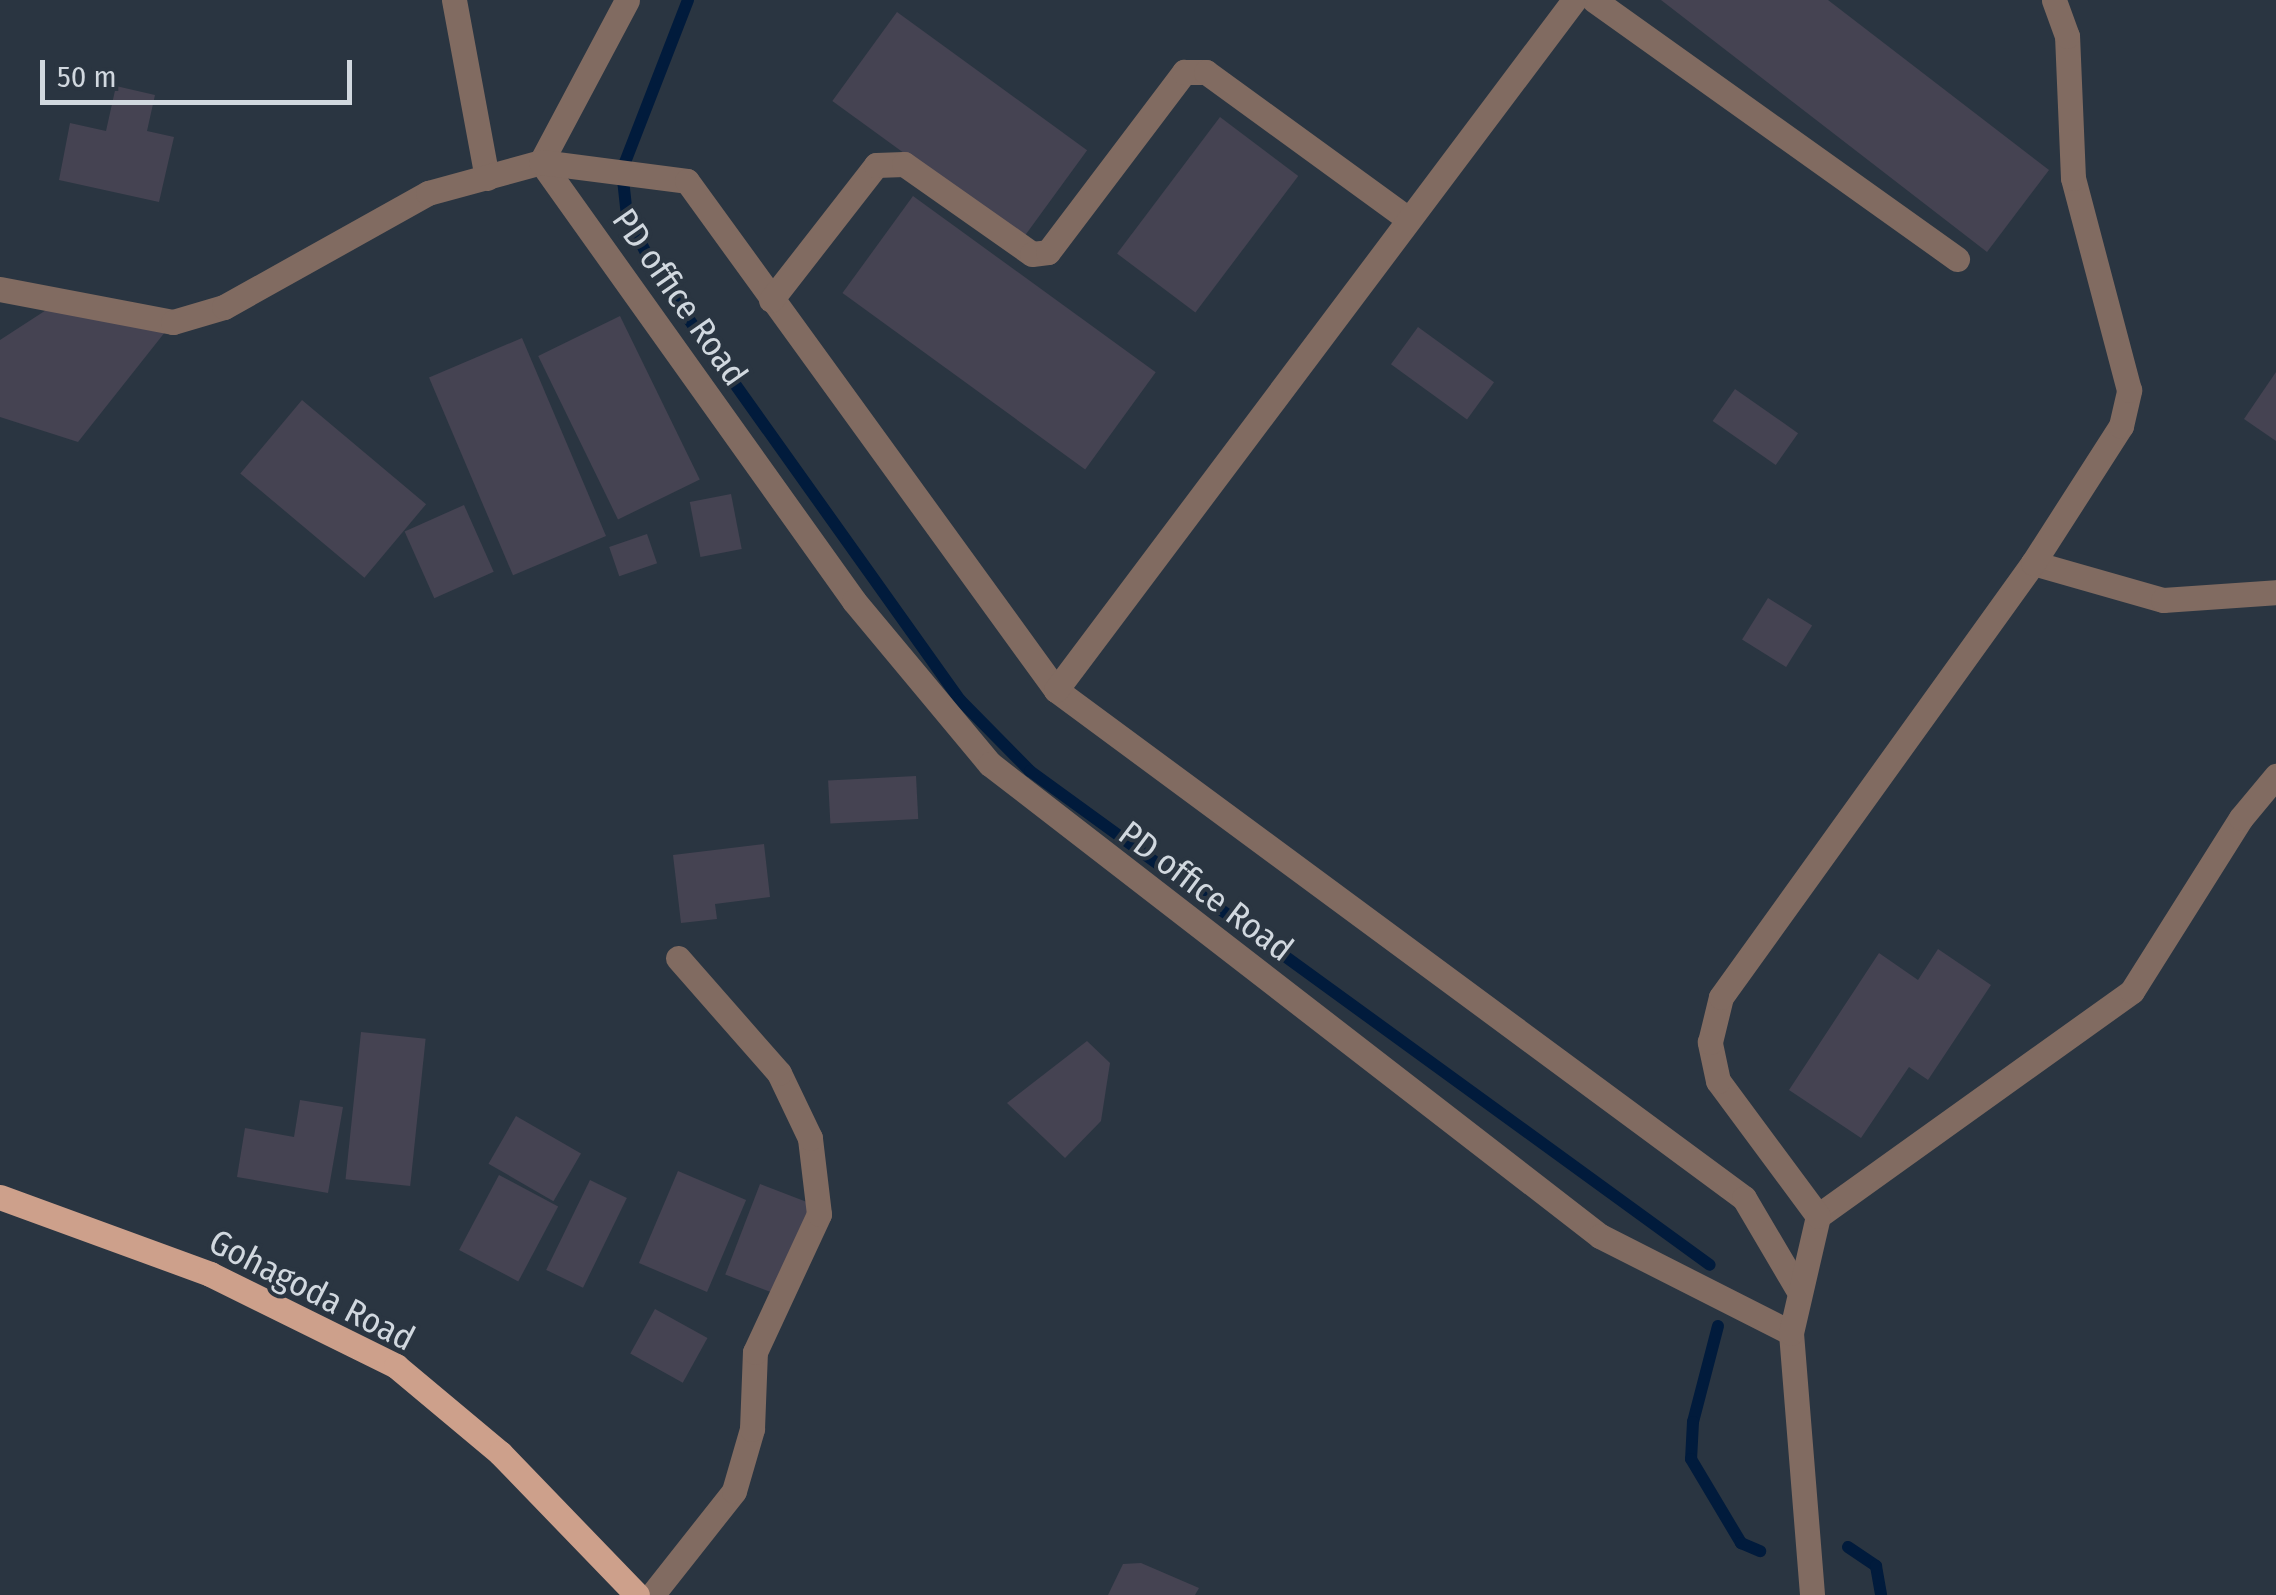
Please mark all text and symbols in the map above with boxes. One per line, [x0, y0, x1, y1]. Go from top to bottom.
scale bar [45, 40, 358, 102]
text: 50 m [57, 59, 117, 95]
street label: PD office Road [604, 200, 756, 394]
street label: PD office Road [1111, 812, 1301, 970]
street label: Gohagoda Road [202, 1220, 422, 1360]

